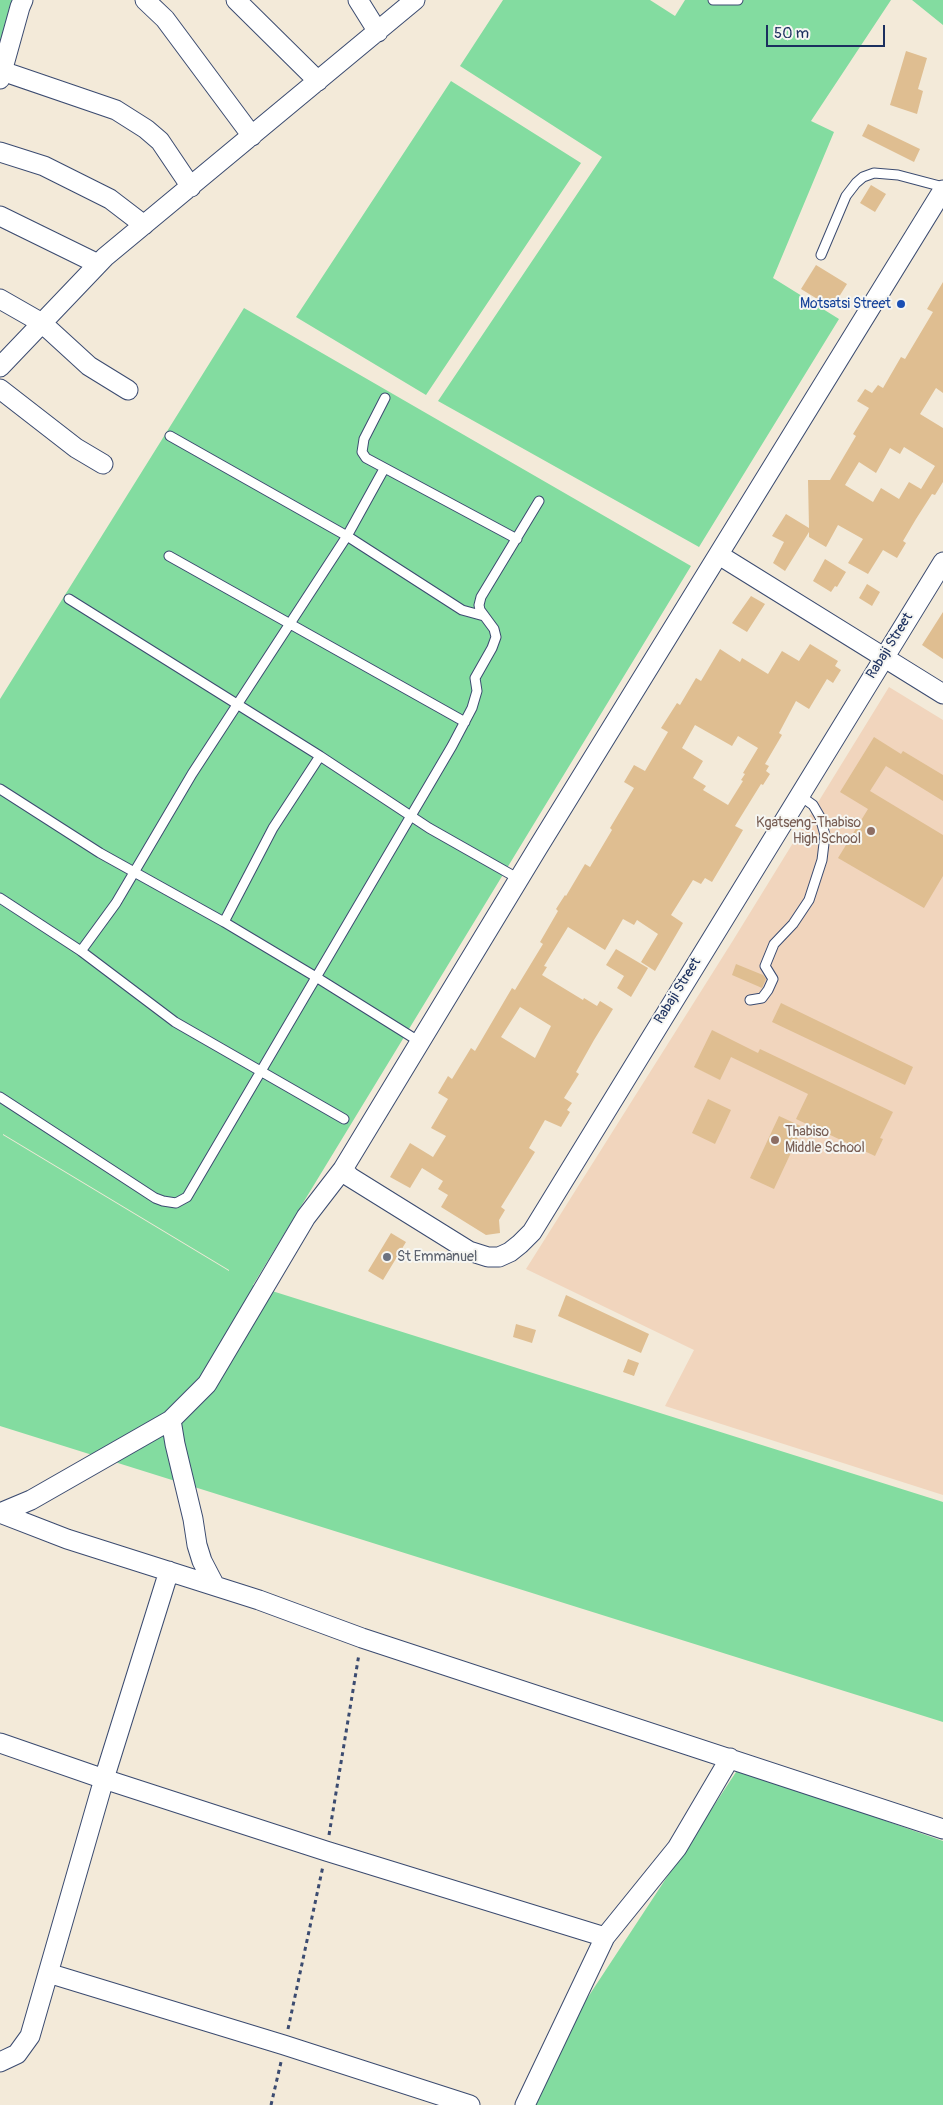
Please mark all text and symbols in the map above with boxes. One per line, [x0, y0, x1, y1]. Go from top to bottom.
scale bar [768, 15, 887, 47]
text: 50 m [774, 24, 809, 43]
place label: Motsatsi Street [800, 296, 891, 312]
marker: Motsatsi Street [895, 298, 907, 310]
street label: Rabaji Street [863, 610, 917, 682]
place label: Kgatseng-Thabiso High School [756, 815, 861, 848]
marker: Kgatseng-Thabiso High School [865, 825, 877, 837]
street label: Rabaji Street [651, 955, 705, 1027]
place label: Thabiso Middle School [785, 1124, 865, 1156]
marker: Thabiso Middle School [769, 1134, 781, 1146]
place label: St Emmanuel [397, 1249, 477, 1265]
marker: St Emmanuel [381, 1251, 393, 1263]

